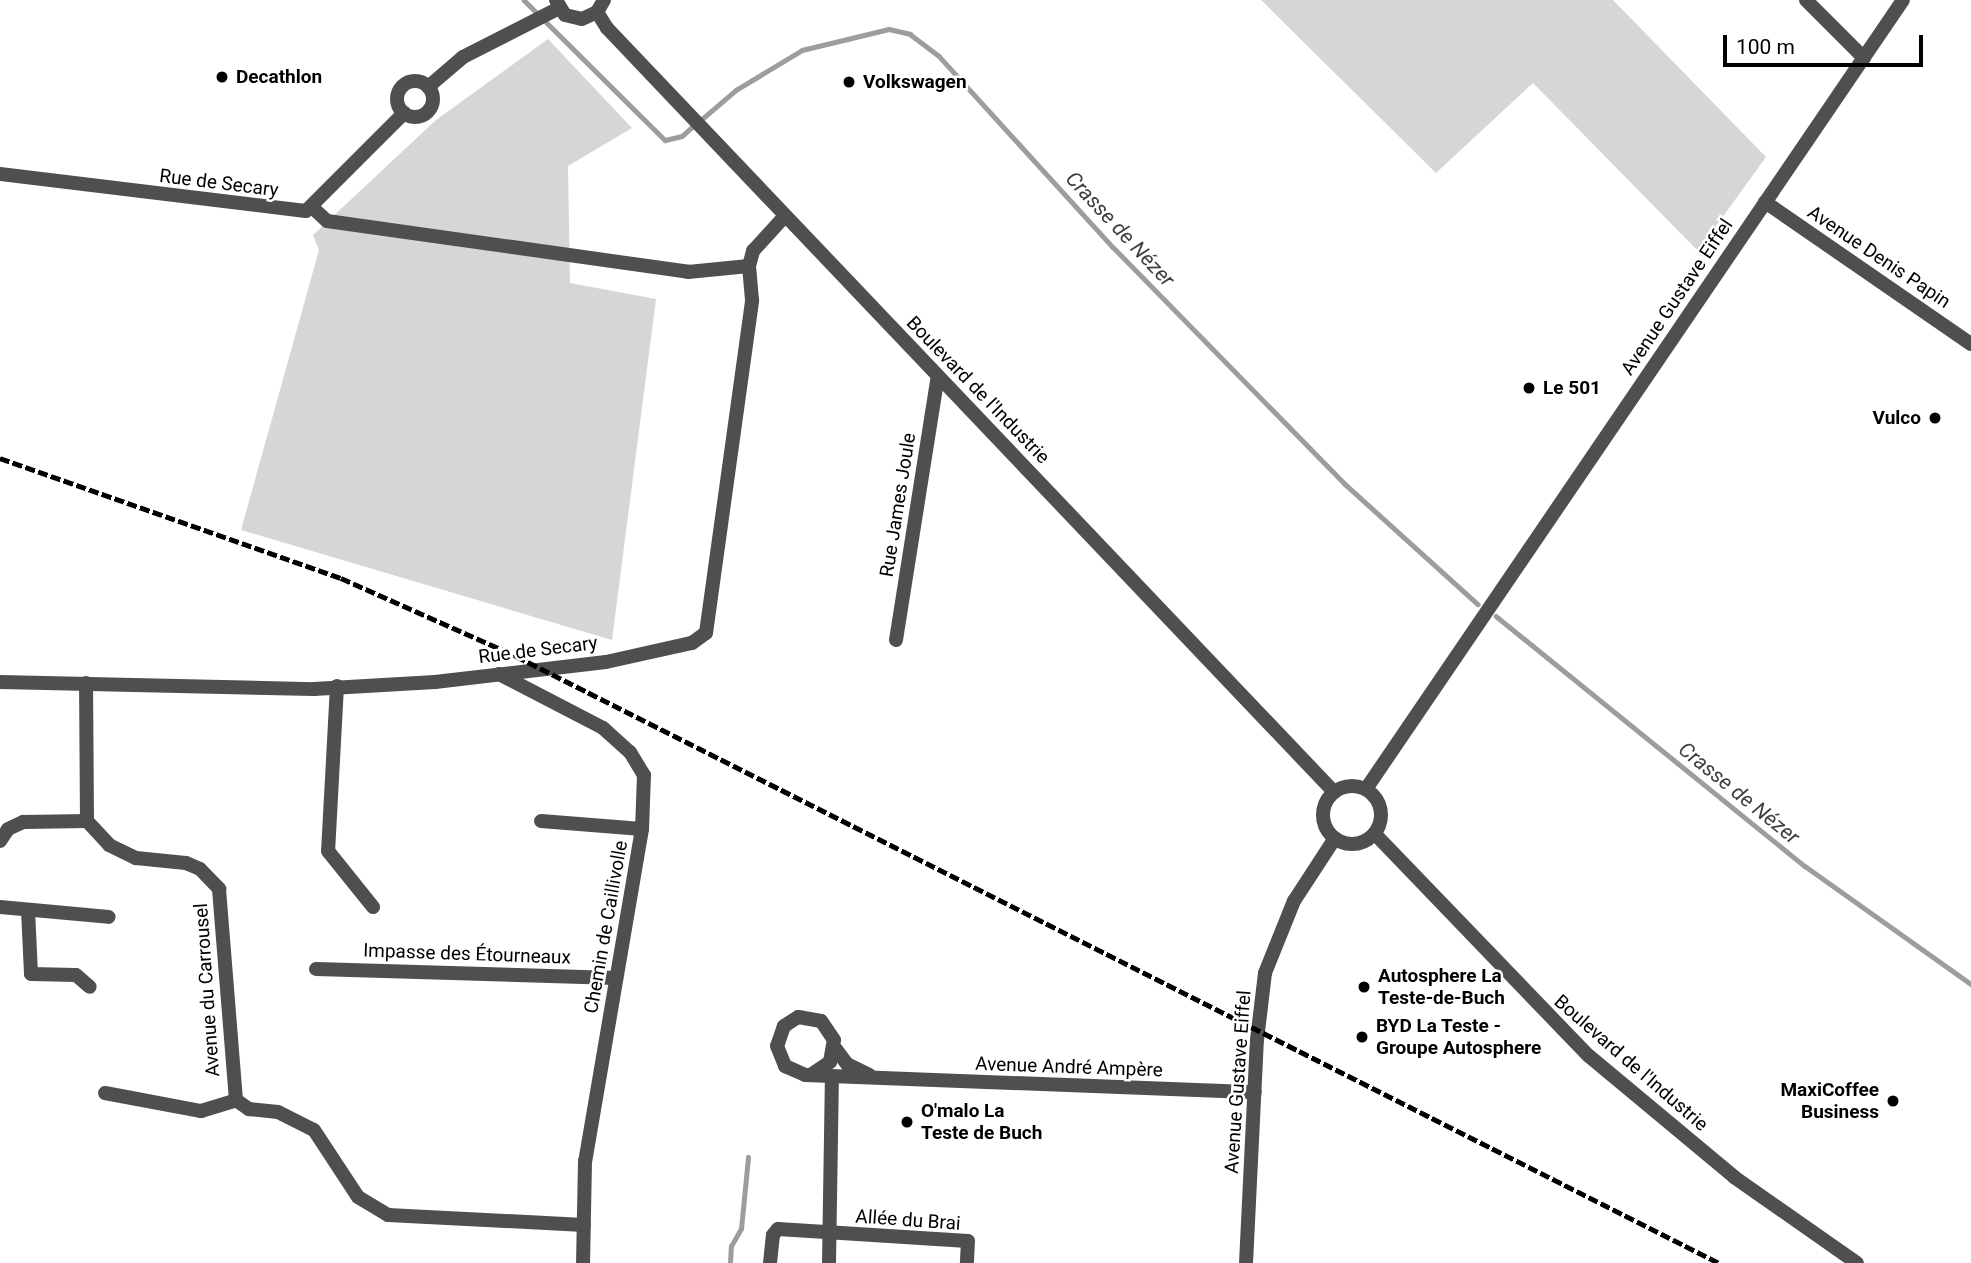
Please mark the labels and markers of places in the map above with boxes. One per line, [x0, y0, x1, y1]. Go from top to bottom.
place label: Decathlon [236, 66, 322, 88]
marker: Decathlon [214, 69, 230, 85]
place label: Volkswagen [863, 71, 967, 93]
marker: Volkswagen [841, 74, 857, 90]
place label: Le 501 [1543, 377, 1601, 399]
marker: Le 501 [1521, 380, 1537, 396]
place label: Vulco [1873, 407, 1921, 429]
marker: Vulco [1927, 410, 1943, 426]
place label: Autosphere La Teste-de-Buch [1378, 965, 1505, 1009]
marker: Autosphere La Teste-de-Buch [1356, 979, 1372, 995]
place label: BYD La Teste - Groupe Autosphere [1376, 1015, 1541, 1059]
marker: BYD La Teste - Groupe Autosphere [1354, 1029, 1370, 1045]
place label: MaxiCoffee Business [1780, 1079, 1879, 1123]
marker: MaxiCoffee Business [1885, 1093, 1901, 1109]
place label: O'malo La Teste de Buch [921, 1100, 1042, 1144]
marker: O'malo La Teste de Buch [899, 1114, 915, 1130]

